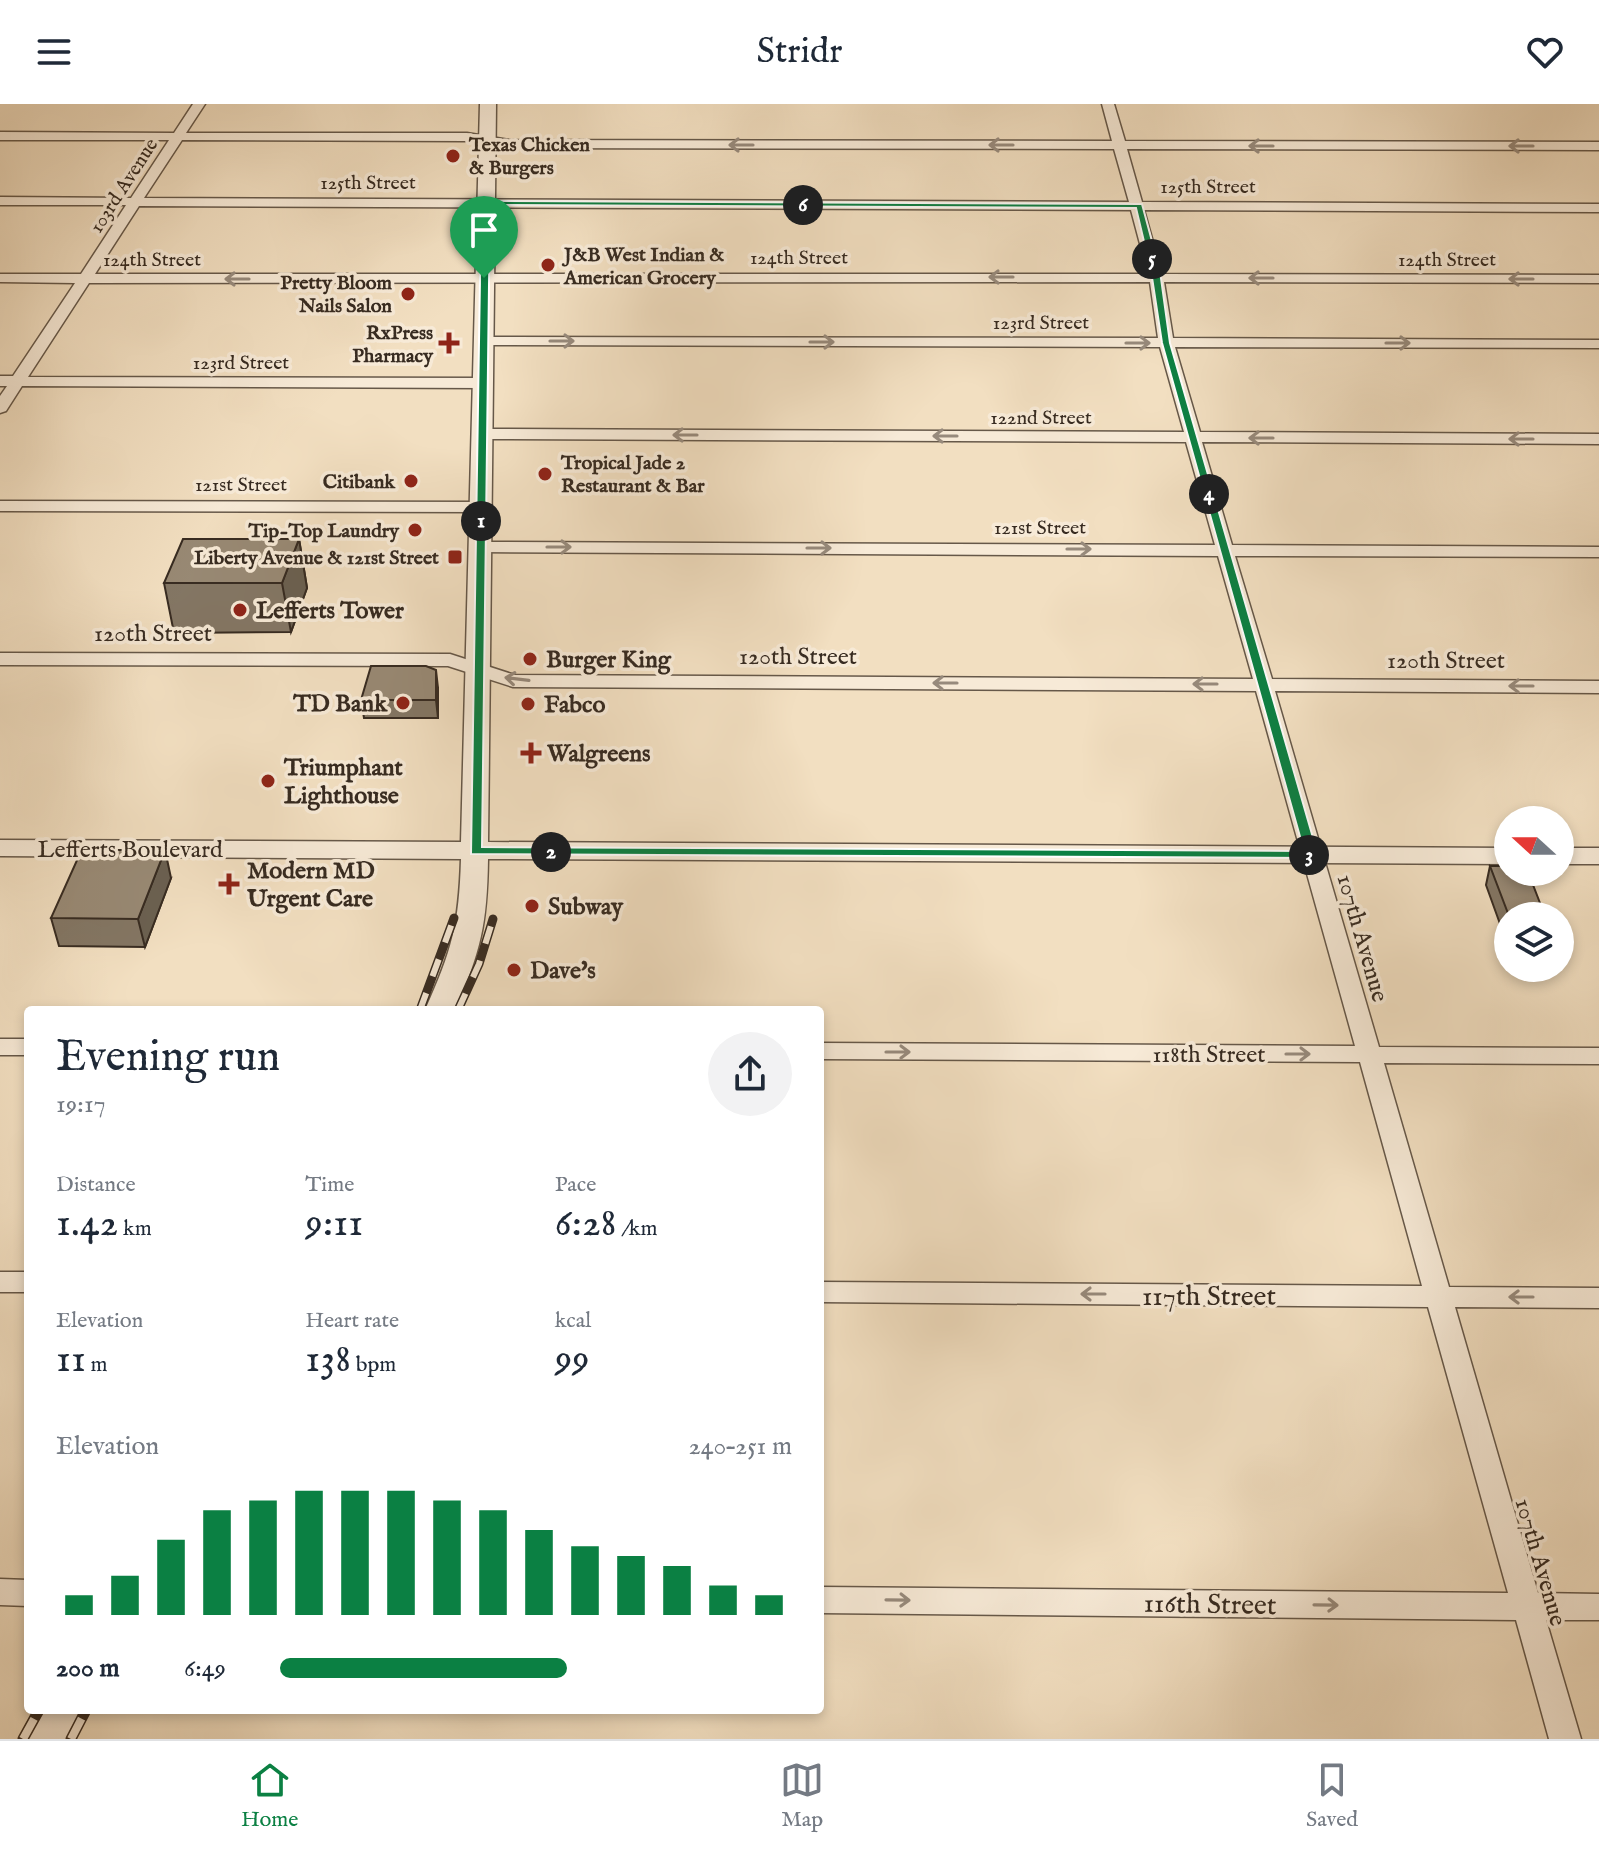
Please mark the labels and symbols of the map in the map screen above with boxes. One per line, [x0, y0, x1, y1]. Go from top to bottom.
place label: Texas Chicken & Burgers [468, 133, 590, 181]
street label: 103rd Avenue [84, 134, 164, 238]
one-way arrow [728, 137, 755, 153]
one-way arrow [988, 137, 1015, 153]
one-way arrow [1248, 138, 1275, 154]
one-way arrow [1508, 138, 1535, 154]
marker: Texas Chicken & Burgers [444, 147, 462, 165]
street label: 125th Street [320, 171, 416, 196]
street label: 125th Street [1160, 175, 1256, 200]
pin: 6 [783, 185, 823, 225]
pin [450, 196, 518, 278]
pin: 5 [1132, 239, 1172, 279]
place label: J&B West Indian & American Grocery [561, 243, 724, 291]
street label: 124th Street [750, 246, 848, 271]
street label: 124th Street [103, 248, 201, 273]
street label: 124th Street [1398, 248, 1496, 273]
marker: J&B West Indian & American Grocery [539, 256, 557, 274]
one-way arrow [988, 269, 1015, 285]
one-way arrow [1248, 270, 1275, 286]
one-way arrow [224, 271, 251, 287]
place label: Pretty Bloom Nails Salon [280, 271, 393, 319]
one-way arrow [1508, 271, 1535, 287]
marker: Pretty Bloom Nails Salon [399, 285, 417, 303]
street label: 123rd Street [993, 311, 1089, 336]
place label: RxPress Pharmacy [352, 321, 434, 369]
one-way arrow [548, 333, 575, 349]
marker: RxPress Pharmacy [440, 334, 458, 352]
one-way arrow [808, 334, 835, 350]
one-way arrow [1124, 335, 1151, 350]
one-way arrow [1384, 335, 1411, 351]
street label: 123rd Street [193, 351, 289, 376]
street label: 122nd Street [990, 406, 1092, 431]
one-way arrow [672, 427, 699, 443]
one-way arrow [932, 428, 959, 444]
one-way arrow [1248, 430, 1275, 446]
one-way arrow [1508, 431, 1535, 447]
place label: Tropical Jade 2 Restaurant & Bar [560, 451, 705, 499]
marker: Tropical Jade 2 Restaurant & Bar [536, 465, 554, 483]
place label: Citibank [323, 470, 396, 495]
marker: Citibank [402, 472, 420, 490]
street label: 121st Street [195, 473, 287, 498]
pin: 4 [1189, 474, 1229, 514]
pin: 1 [461, 501, 501, 541]
street label: 121st Street [994, 516, 1086, 541]
place label: Tip-Top Laundry [248, 519, 400, 544]
marker: Tip-Top Laundry [406, 521, 424, 539]
one-way arrow [545, 539, 572, 555]
one-way arrow [805, 540, 832, 556]
one-way arrow [1065, 541, 1092, 557]
place label: Liberty Avenue & 121st Street [194, 546, 439, 571]
marker: Liberty Avenue & 121st Street [446, 548, 464, 566]
place label: Lefferts Tower [256, 596, 404, 627]
marker: Lefferts Tower [231, 601, 249, 619]
street label: 120th Street [94, 619, 212, 650]
street label: 120th Street [739, 642, 857, 673]
place label: Burger King [546, 645, 672, 676]
street label: 120th Street [1387, 646, 1505, 677]
marker: Burger King [521, 650, 539, 668]
one-way arrow [504, 672, 531, 687]
one-way arrow [932, 675, 959, 691]
one-way arrow [1192, 676, 1219, 692]
one-way arrow [1508, 678, 1535, 694]
place label: TD Bank [292, 689, 388, 720]
place label: Fabco [544, 690, 605, 721]
marker: TD Bank [394, 694, 412, 712]
marker: Fabco [519, 695, 537, 713]
place label: Walgreens [546, 739, 651, 770]
marker: Walgreens [522, 744, 540, 762]
place label: Triumphant Lighthouse [283, 753, 403, 812]
marker: Triumphant Lighthouse [259, 772, 277, 790]
north arrow [1494, 806, 1574, 886]
pin: 2 [531, 832, 571, 872]
street label: Lefferts Boulevard [37, 835, 223, 866]
pin: 3 [1289, 835, 1329, 875]
place label: Modern MD Urgent Care [246, 856, 375, 915]
street label: 107th Avenue [1329, 871, 1395, 1006]
marker: Modern MD Urgent Care [218, 873, 240, 895]
place label: Subway [548, 892, 624, 923]
marker: Subway [523, 897, 541, 915]
place label: Dave's [530, 956, 596, 987]
marker: Dave's [505, 961, 523, 979]
street label: 118th Street [1152, 1040, 1266, 1071]
one-way arrow [884, 1044, 911, 1060]
one-way arrow [1284, 1046, 1311, 1062]
street label: 117th Street [1142, 1280, 1276, 1315]
one-way arrow [1080, 1286, 1107, 1302]
one-way arrow [1508, 1289, 1535, 1305]
street label: 107th Avenue [1507, 1495, 1573, 1630]
street label: 116th Street [1143, 1587, 1277, 1624]
one-way arrow [884, 1593, 911, 1608]
one-way arrow [1312, 1597, 1339, 1612]

